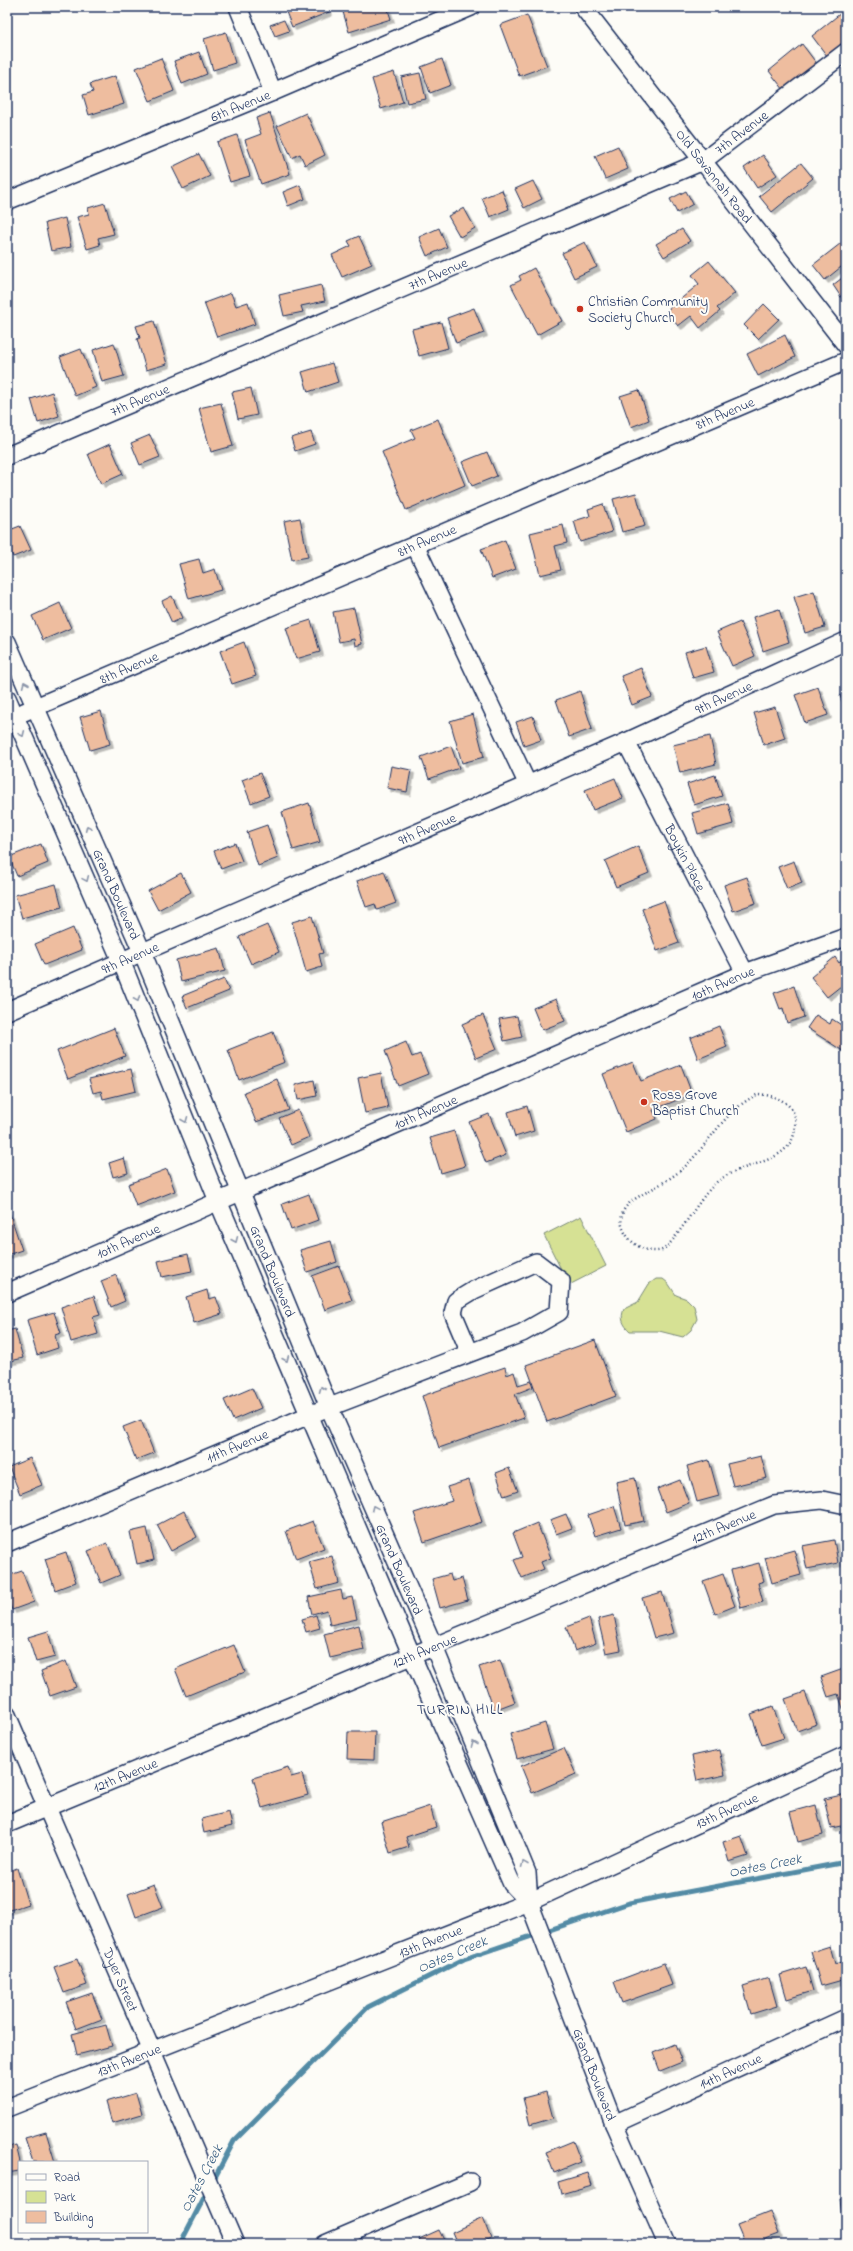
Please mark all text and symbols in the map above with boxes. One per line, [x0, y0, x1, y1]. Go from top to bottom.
street label: 6th Avenue [208, 85, 275, 128]
street label: 7th Avenue [711, 105, 774, 160]
street label: Old Savannah Road [670, 125, 757, 229]
street label: 7th Avenue [406, 253, 472, 297]
place label: Christian Community Society Church [588, 292, 708, 330]
marker: Christian Community Society Church [575, 304, 585, 314]
street label: 7th Avenue [107, 379, 174, 423]
street label: 8th Avenue [693, 392, 759, 436]
street label: 8th Avenue [395, 519, 461, 563]
street label: 8th Avenue [97, 646, 163, 690]
street label: 9th Avenue [692, 676, 757, 721]
one-way arrow [21, 680, 29, 687]
one-way arrow [18, 730, 26, 737]
street label: 9th Avenue [395, 808, 460, 852]
street label: Boykin Place [658, 820, 711, 896]
one-way arrow [84, 825, 92, 832]
street label: Grand Boulevard [86, 846, 145, 944]
one-way arrow [81, 875, 89, 882]
street label: 9th Avenue [98, 937, 163, 981]
street label: 10th Avenue [688, 961, 758, 1007]
one-way arrow [132, 996, 140, 1003]
place label: Ross Grove Baptist Church [651, 1085, 739, 1122]
street label: 10th Avenue [391, 1090, 462, 1136]
marker: Ross Grove Baptist Church [639, 1097, 649, 1107]
one-way arrow [181, 1116, 189, 1123]
street label: 10th Avenue [94, 1219, 164, 1265]
street label: Grand Boulevard [244, 1222, 300, 1321]
one-way arrow [230, 1235, 238, 1243]
one-way arrow [282, 1356, 290, 1363]
one-way arrow [318, 1386, 326, 1393]
street label: 11th Avenue [203, 1424, 273, 1469]
street label: 12th Avenue [689, 1504, 760, 1550]
one-way arrow [370, 1505, 378, 1512]
street label: Grand Boulevard [369, 1521, 428, 1619]
street label: 12th Avenue [389, 1629, 461, 1675]
district label: TURRIN HILL [417, 1699, 503, 1721]
one-way arrow [471, 1740, 479, 1747]
street label: 12th Avenue [90, 1753, 162, 1799]
street label: 13th Avenue [692, 1788, 763, 1835]
water label: Oates Creek [727, 1848, 805, 1884]
one-way arrow [520, 1860, 528, 1867]
street label: 13th Avenue [396, 1920, 466, 1964]
water label: Oates Creek [414, 1930, 492, 1980]
street label: Dyer Street [96, 1944, 143, 2016]
street label: Grand Boulevard [566, 2026, 621, 2124]
street label: 13th Avenue [94, 2039, 165, 2083]
street label: 14th Avenue [696, 2048, 767, 2096]
water label: Oates Creek [175, 2139, 230, 2216]
legend [18, 2161, 148, 2233]
text: Road [54, 2169, 80, 2187]
text: Park [54, 2189, 76, 2207]
text: Building [53, 2209, 93, 2228]

